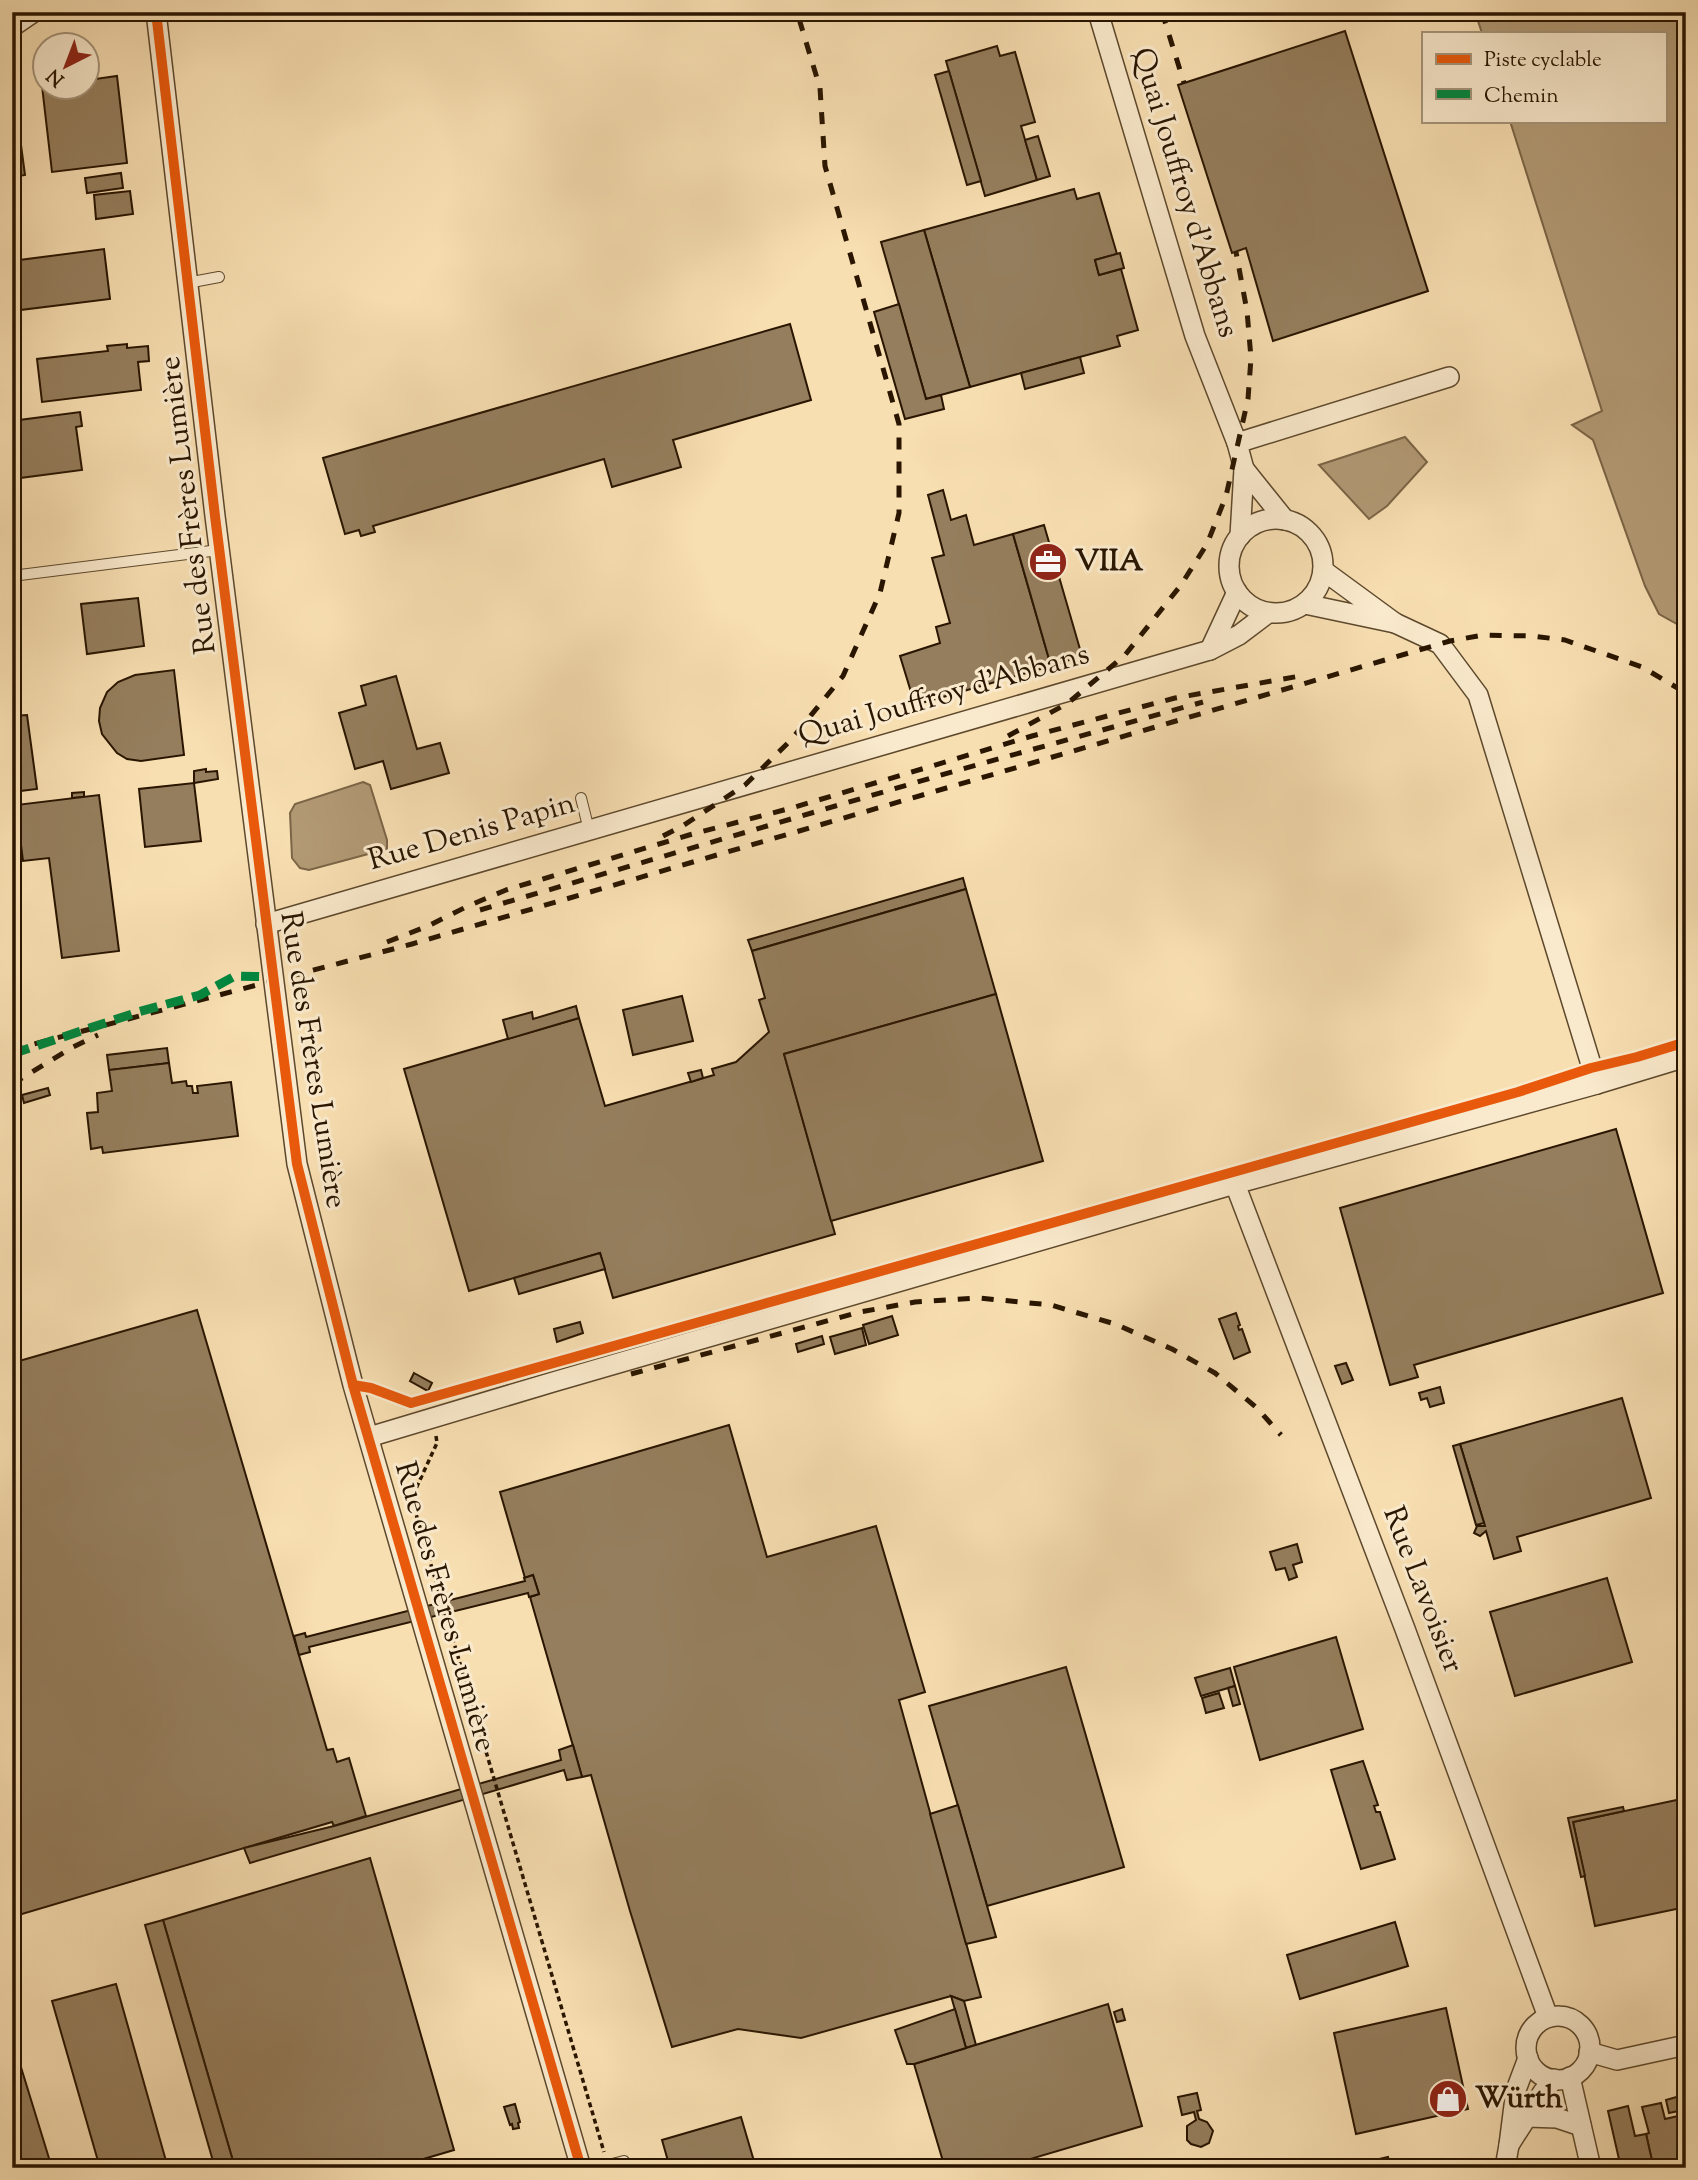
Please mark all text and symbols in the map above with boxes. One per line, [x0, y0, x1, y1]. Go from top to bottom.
north arrow [32, 32, 102, 102]
legend [1422, 32, 1666, 122]
street label: Quai Jouffroy d'Abbans [1119, 43, 1249, 343]
text: Piste cyclable [1484, 46, 1602, 76]
text: N [42, 62, 71, 92]
text: Chemin [1484, 82, 1559, 112]
street label: Rue des Frères Lumière [149, 354, 229, 656]
office icon: VIIA [1027, 541, 1069, 583]
place label: VIIA [1075, 541, 1144, 584]
street label: Quai Jouffroy d'Abbans [793, 634, 1095, 758]
street label: Rue Denis Papin [363, 783, 581, 883]
street label: Rue des Frères Lumière [267, 909, 357, 1211]
street label: Rue des Frères Lumière [382, 1457, 506, 1757]
street label: Rue Lavoisier [1371, 1501, 1473, 1679]
shop icon: Würth [1427, 2078, 1469, 2120]
place label: Würth [1475, 2078, 1563, 2121]

